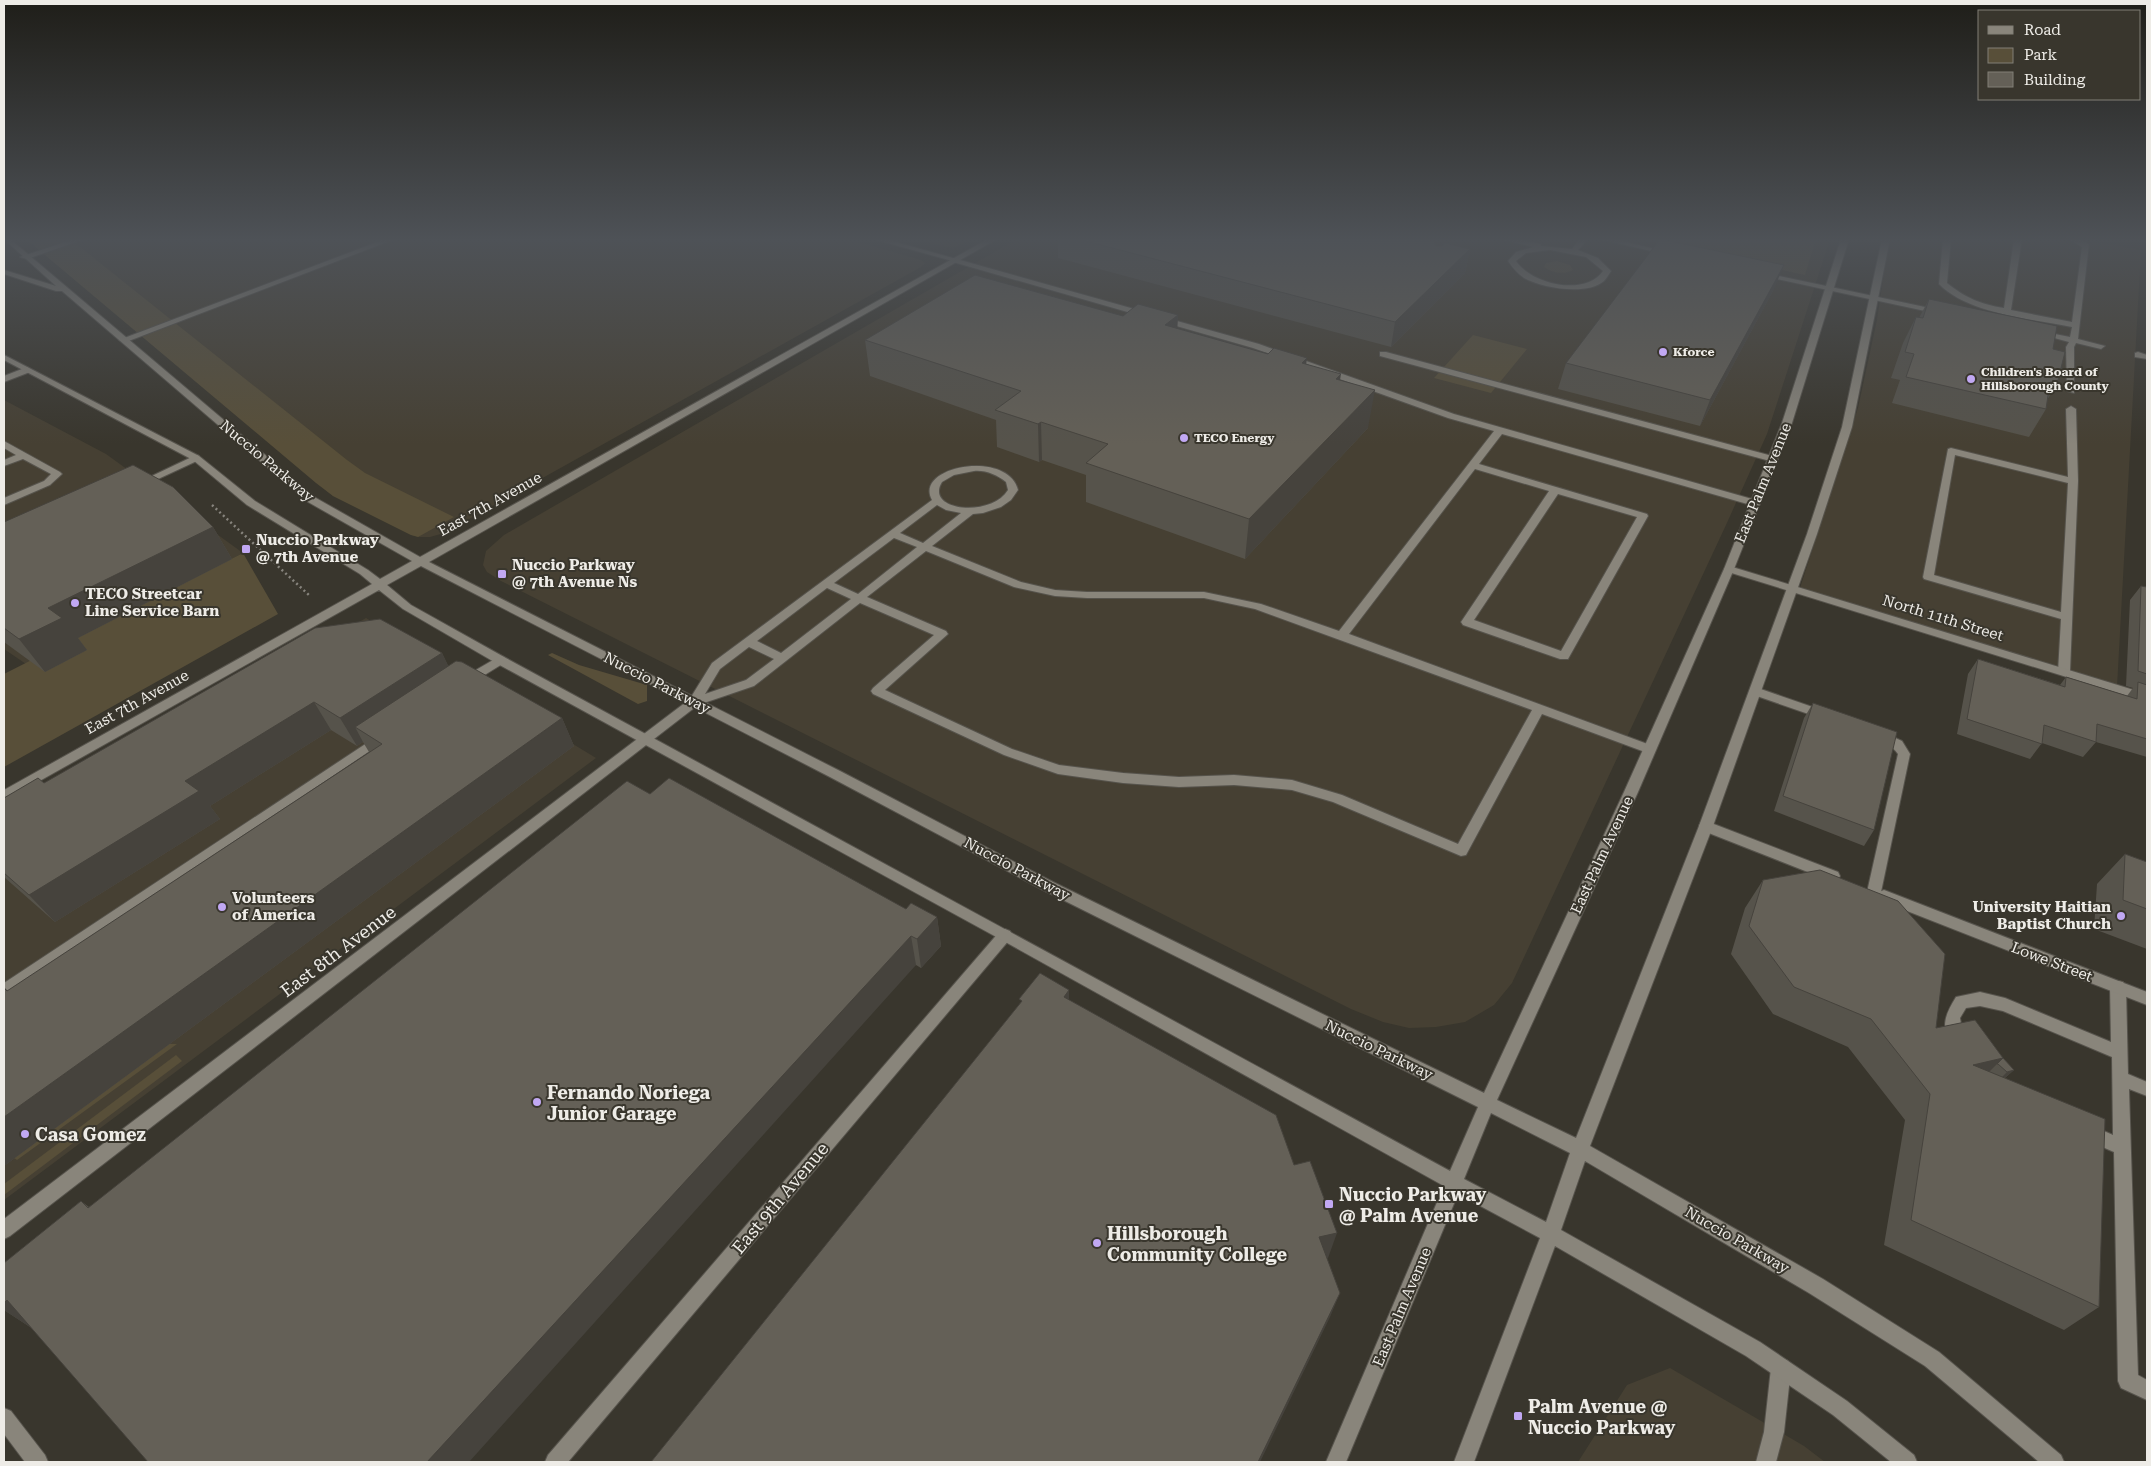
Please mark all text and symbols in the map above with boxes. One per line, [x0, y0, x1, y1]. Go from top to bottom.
legend [1978, 10, 2141, 100]
text: Road [2024, 21, 2061, 39]
text: Park [2024, 46, 2058, 64]
text: Building [2024, 71, 2086, 89]
place label: Kforce [1673, 345, 1714, 359]
marker: Kforce [1657, 346, 1669, 358]
place label: Children's Board of Hillsborough County [1981, 365, 2110, 393]
marker: Children's Board of Hillsborough County [1965, 373, 1977, 385]
street label: Nuccio Parkway [216, 416, 318, 506]
street label: East Palm Avenue [1731, 420, 1795, 546]
place label: TECO Energy [1194, 431, 1275, 445]
marker: TECO Energy [1178, 432, 1190, 444]
street label: East 7th Avenue [435, 468, 545, 540]
place label: Nuccio Parkway @ 7th Avenue [256, 531, 379, 566]
marker: Nuccio Parkway @ 7th Avenue [240, 543, 252, 555]
place label: Nuccio Parkway @ 7th Avenue Ns [512, 556, 637, 591]
marker: Nuccio Parkway @ 7th Avenue Ns [496, 568, 508, 580]
place label: TECO Streetcar Line Service Barn [85, 585, 219, 620]
street label: North 11th Street [1880, 591, 2006, 645]
marker: TECO Streetcar Line Service Barn [69, 597, 81, 609]
street label: Nuccio Parkway [601, 648, 714, 718]
street label: East 7th Avenue [82, 666, 192, 738]
street label: East Palm Avenue [1567, 793, 1637, 917]
street label: Nuccio Parkway [961, 833, 1073, 905]
place label: Volunteers of America [232, 889, 315, 924]
place label: University Haitian Baptist Church [1972, 898, 2111, 933]
marker: Volunteers of America [216, 901, 228, 913]
street label: East 8th Avenue [276, 901, 400, 1001]
marker: University Haitian Baptist Church [2115, 910, 2127, 922]
street label: Lowe Street [2009, 938, 2095, 986]
street label: Nuccio Parkway [1322, 1016, 1436, 1084]
place label: Fernando Noriega Junior Garage [547, 1082, 711, 1124]
marker: Fernando Noriega Junior Garage [531, 1096, 543, 1108]
place label: Casa Gomez [35, 1124, 146, 1145]
marker: Casa Gomez [19, 1128, 31, 1140]
street label: East 9th Avenue [727, 1138, 833, 1258]
place label: Nuccio Parkway @ Palm Avenue [1339, 1184, 1487, 1226]
marker: Nuccio Parkway @ Palm Avenue [1323, 1198, 1335, 1210]
street label: Nuccio Parkway [1682, 1203, 1792, 1277]
place label: Hillsborough Community College [1107, 1223, 1287, 1265]
marker: Hillsborough Community College [1091, 1237, 1103, 1249]
street label: East Palm Avenue [1369, 1245, 1435, 1369]
place label: Palm Avenue @ Nuccio Parkway [1528, 1396, 1676, 1438]
marker: Palm Avenue @ Nuccio Parkway [1512, 1410, 1524, 1422]

